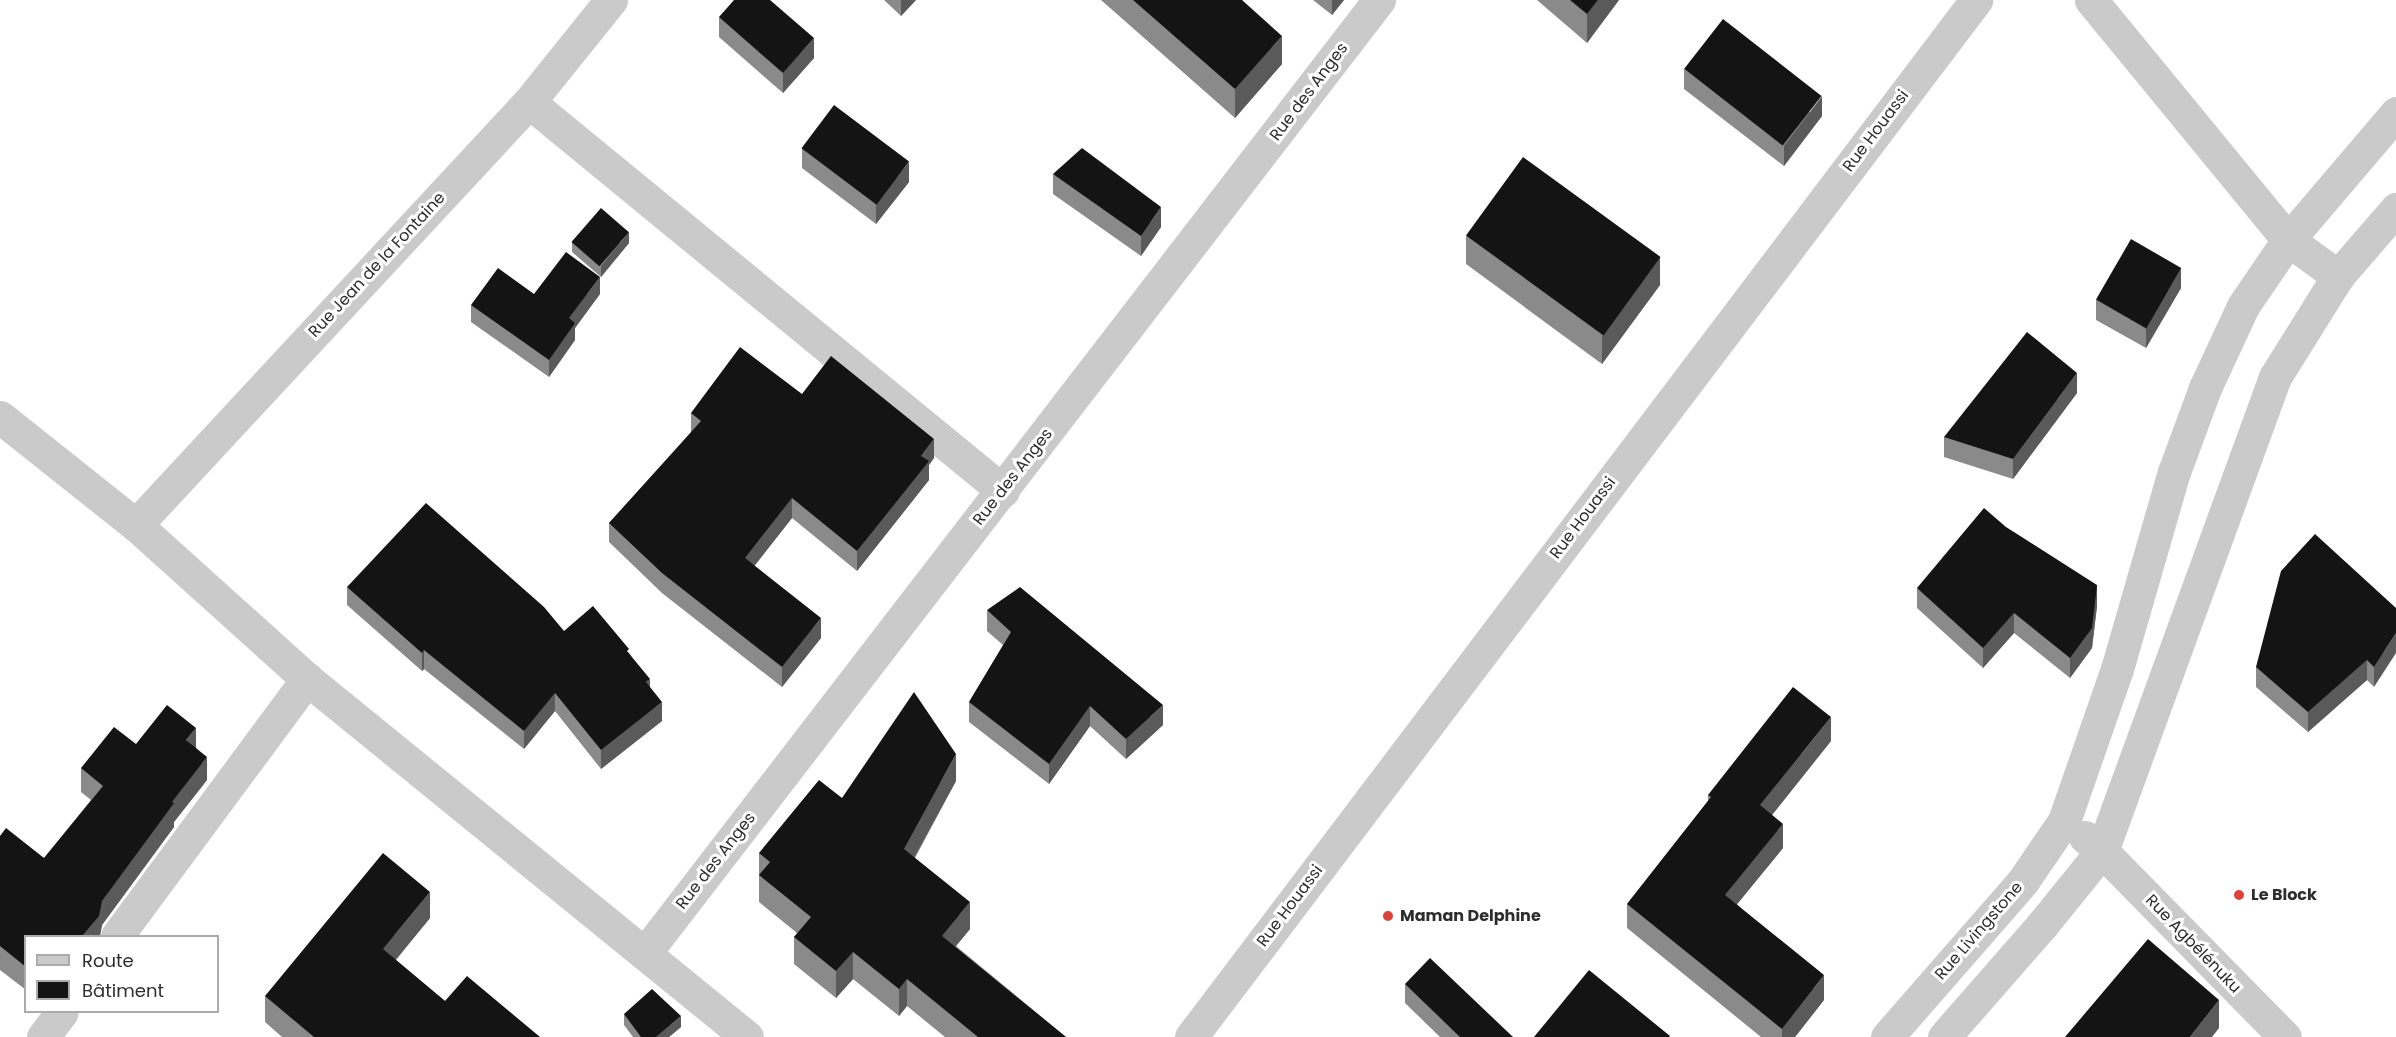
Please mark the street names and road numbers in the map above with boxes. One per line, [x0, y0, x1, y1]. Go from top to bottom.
street label: Rue des Anges [1266, 39, 1352, 145]
street label: Rue Houassi [1839, 86, 1913, 176]
street label: Rue Jean de la Fontaine [305, 189, 449, 341]
street label: Rue des Anges [969, 425, 1057, 529]
street label: Rue Houassi [1546, 473, 1620, 563]
street label: Rue des Anges [672, 809, 760, 913]
street label: Rue Houassi [1253, 861, 1327, 951]
street label: Rue Livingstone [1931, 878, 2027, 984]
street label: Rue Agbélénuku [2141, 891, 2245, 997]

